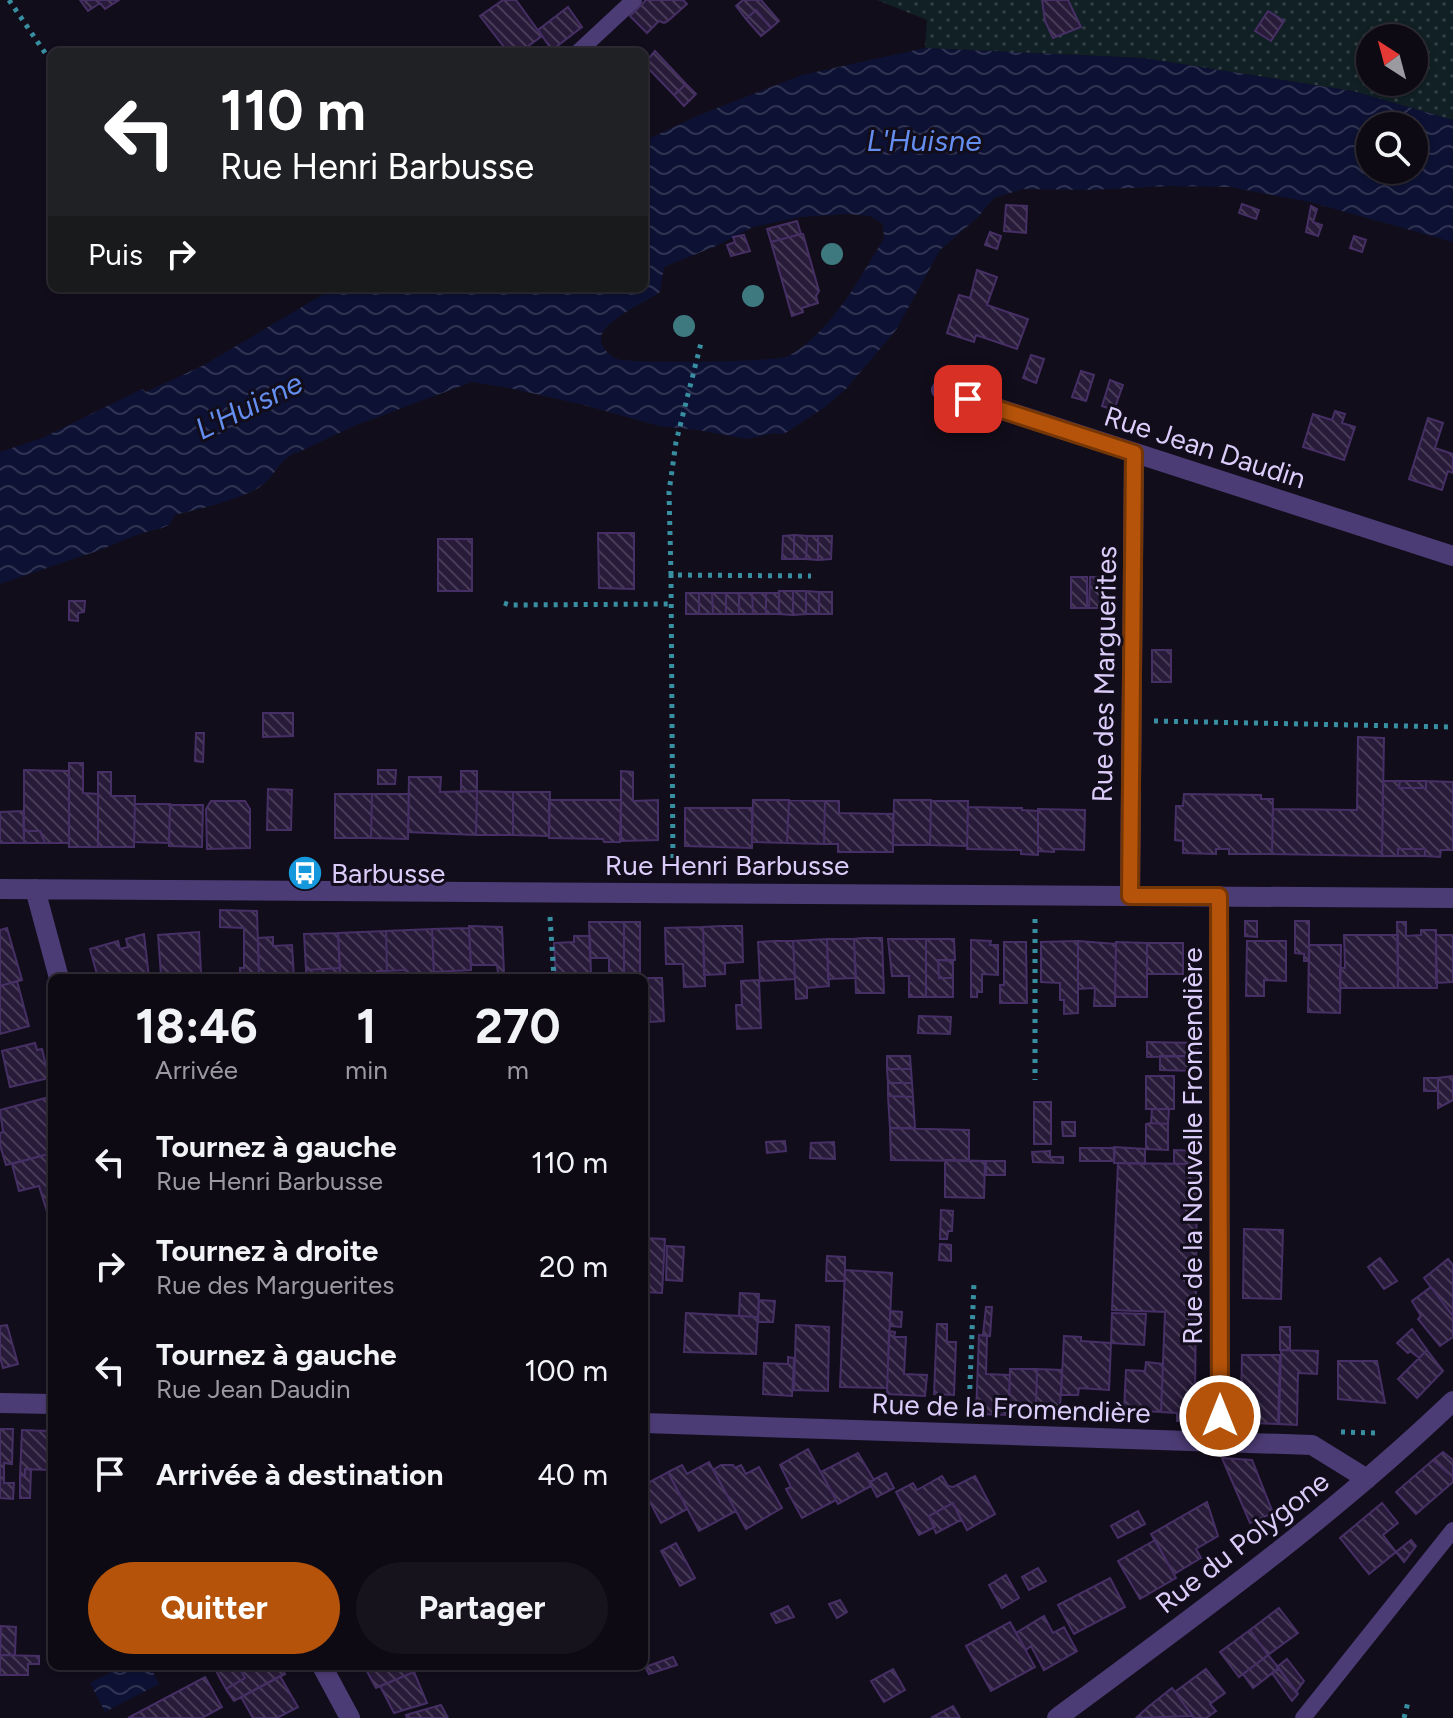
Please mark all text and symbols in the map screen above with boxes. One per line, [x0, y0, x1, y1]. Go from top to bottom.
north arrow [1356, 24, 1428, 96]
map controls [1356, 24, 1428, 184]
text: 110 m [220, 77, 366, 144]
icon: left [88, 80, 192, 184]
button: search [1356, 112, 1428, 184]
water label: L'Huisne [866, 122, 982, 159]
text: Rue Henri Barbusse [220, 145, 534, 188]
icon: right [159, 232, 203, 276]
text: Puis [88, 236, 143, 273]
water label: L'Huisne [189, 364, 309, 447]
pin [934, 365, 1002, 433]
icon: arrive [946, 377, 990, 421]
street label: Rue Jean Daudin [1100, 398, 1310, 496]
street label: Rue des Marguerites [1085, 545, 1123, 803]
street label: Rue Henri Barbusse [605, 848, 849, 882]
bus stop icon: Barbusse [286, 854, 324, 892]
place label: Barbusse [331, 856, 445, 890]
street label: Rue de la Nouvelle Fromendière [1175, 947, 1209, 1345]
text: 18:46 [135, 997, 258, 1055]
text: 1 [356, 997, 376, 1055]
text: 270 [475, 997, 561, 1055]
text: Arrivée [155, 1054, 238, 1086]
text: min [345, 1054, 388, 1086]
text: m [507, 1054, 529, 1086]
text: Tournez à gauche [156, 1128, 397, 1165]
icon: left [88, 1140, 132, 1184]
text: 110 m [531, 1144, 608, 1181]
text: Rue Henri Barbusse [156, 1165, 383, 1197]
text: Tournez à droite [156, 1232, 378, 1269]
icon: right [88, 1244, 132, 1288]
text: 20 m [539, 1248, 608, 1285]
text: Rue des Marguerites [156, 1269, 394, 1301]
text: Tournez à gauche [156, 1336, 397, 1373]
icon: left [88, 1348, 132, 1392]
text: 100 m [524, 1352, 608, 1389]
text: Rue Jean Daudin [156, 1373, 351, 1405]
position arrow [1178, 1374, 1262, 1458]
street label: Rue de la Fromendière [871, 1386, 1151, 1430]
icon: arrive [88, 1452, 132, 1496]
text: Arrivée à destination [156, 1456, 443, 1493]
text: 40 m [537, 1456, 608, 1493]
street label: Rue du Polygone [1149, 1464, 1335, 1620]
button: Quitter [88, 1562, 340, 1654]
button: Partager [356, 1562, 608, 1654]

